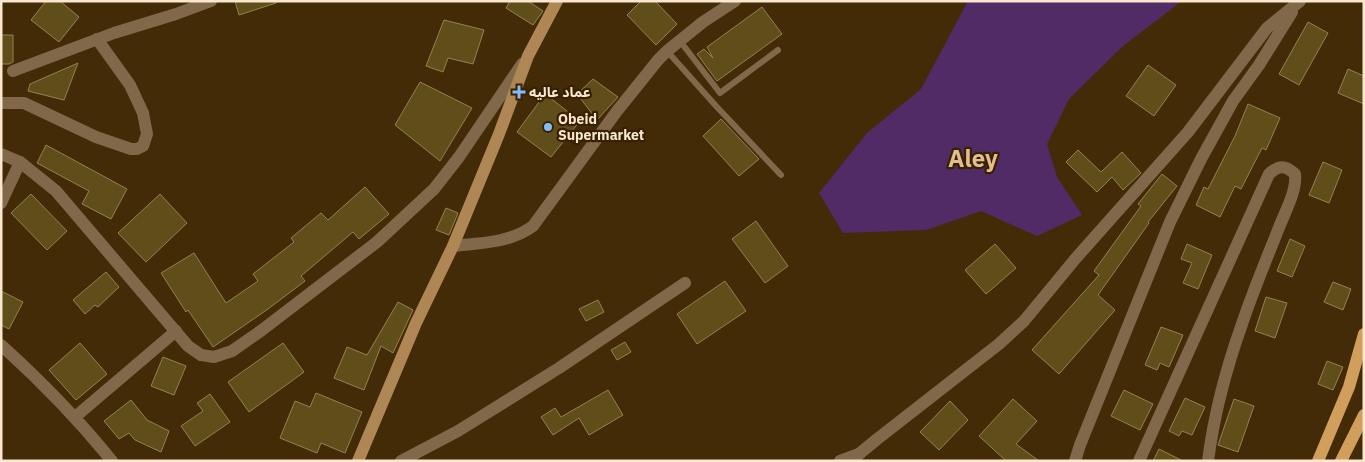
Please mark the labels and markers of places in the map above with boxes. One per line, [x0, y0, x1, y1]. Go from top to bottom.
place label: عماد عاليه [529, 83, 591, 101]
marker: عماد عاليه [513, 86, 525, 98]
place label: Obeid Supermarket [558, 110, 644, 144]
marker: Obeid Supermarket [542, 121, 554, 133]

